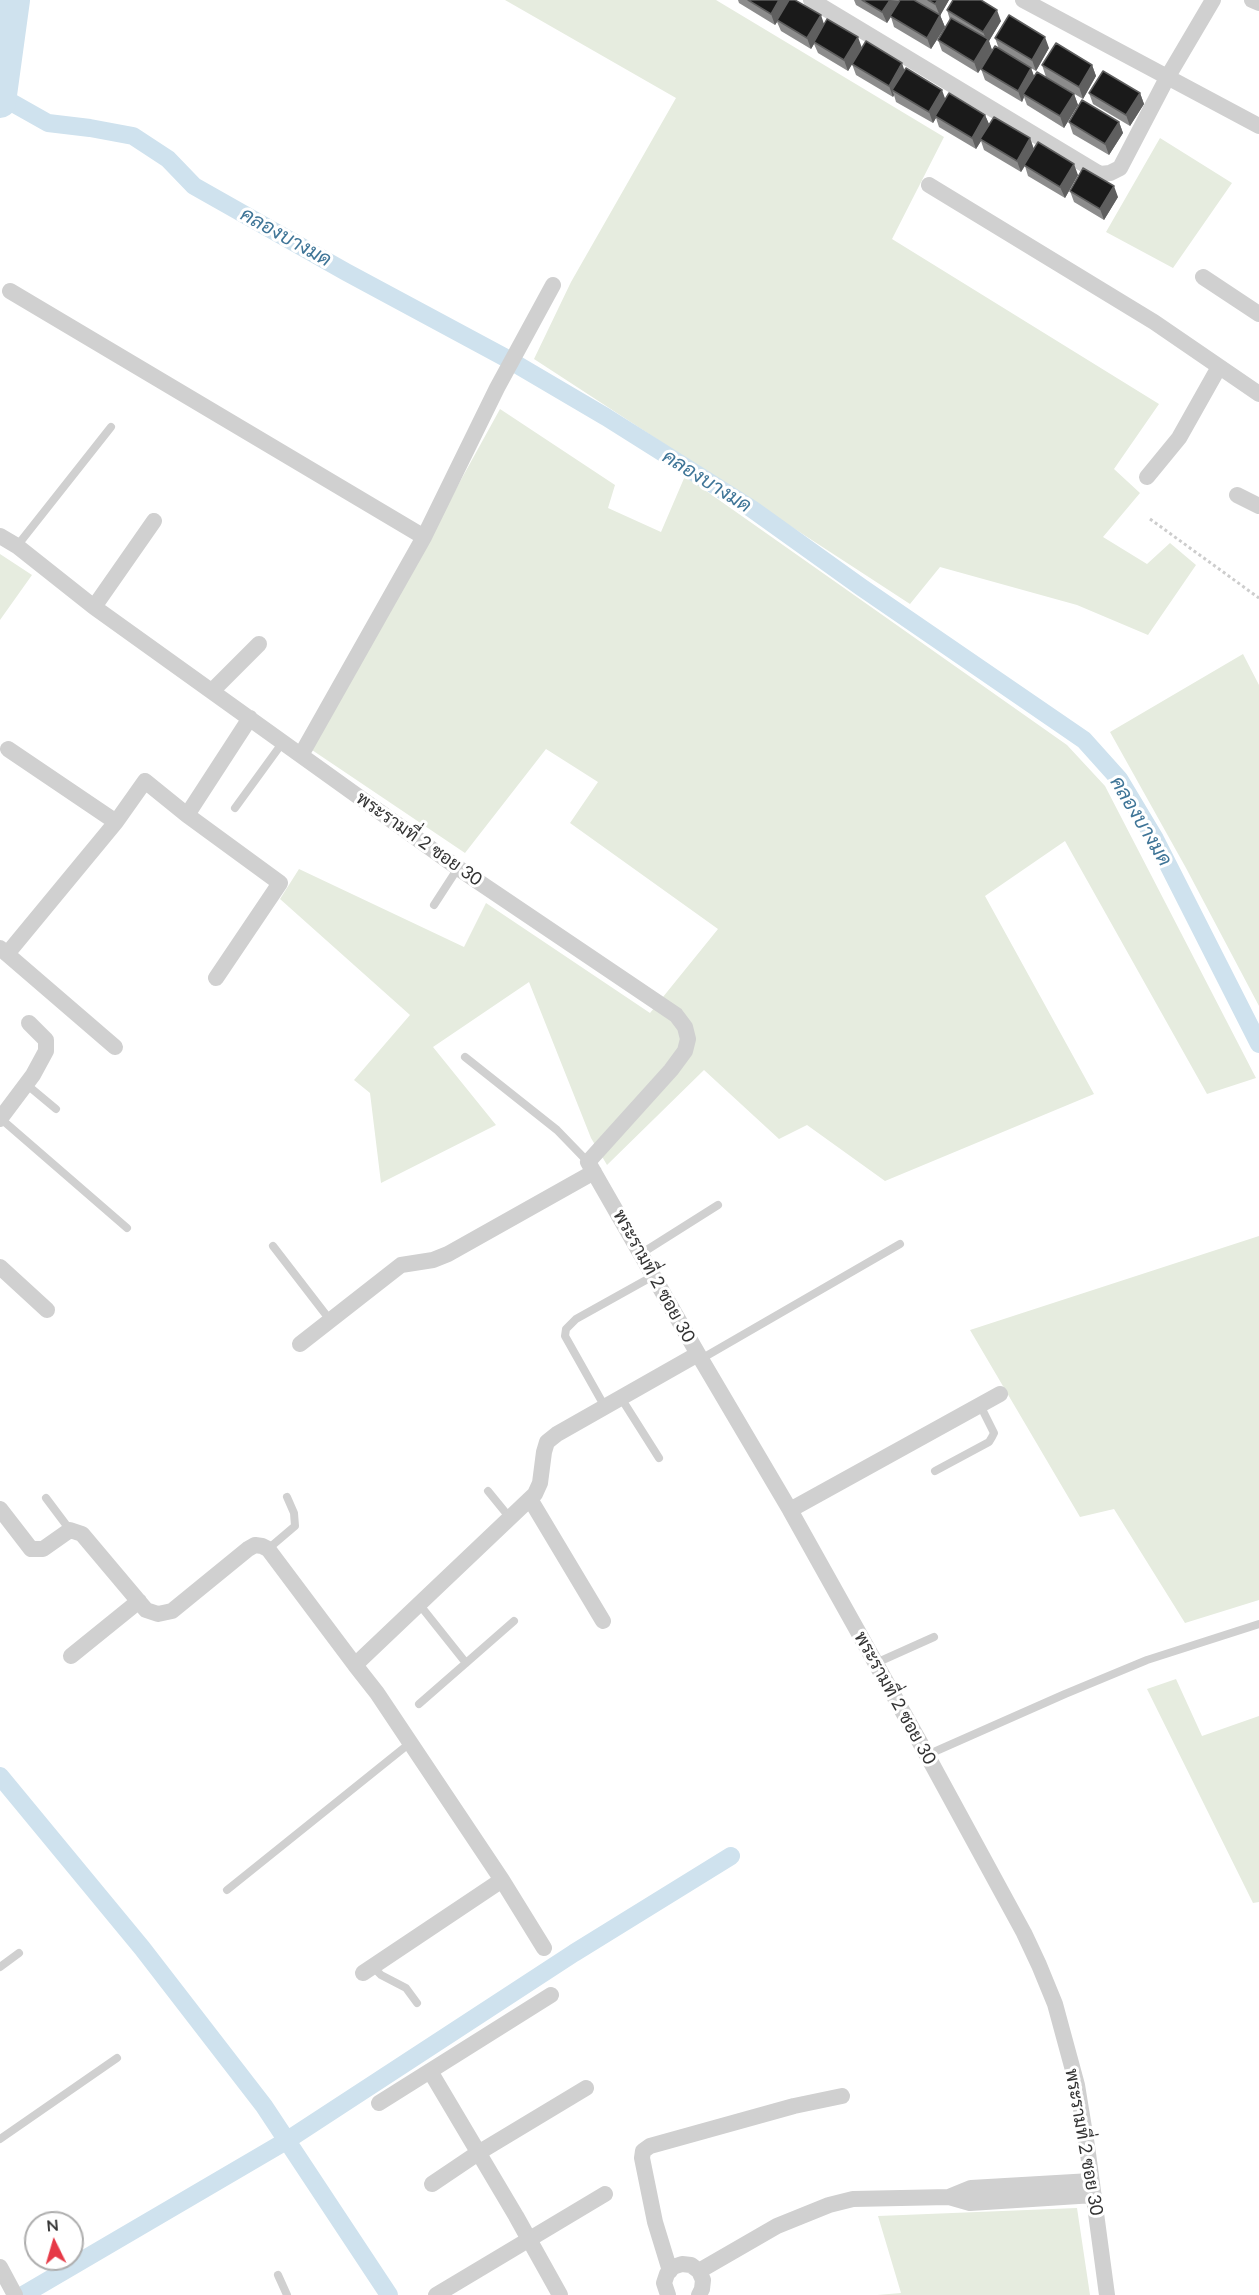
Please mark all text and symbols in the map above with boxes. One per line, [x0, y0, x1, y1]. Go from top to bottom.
water label: คลองบางมด [236, 202, 336, 272]
water label: คลองบางมด [658, 444, 756, 518]
water label: คลองบางมด [1105, 772, 1177, 870]
street label: พระรามที่ 2 ซอย 30 [352, 788, 486, 890]
street label: พระรามที่ 2 ซอย 30 [609, 1206, 699, 1346]
street label: พระรามที่ 2 ซอย 30 [850, 1628, 940, 1768]
street label: พระรามที่ 2 ซอย 30 [1060, 2067, 1108, 2217]
north arrow [24, 2211, 84, 2271]
text: N [46, 2215, 60, 2235]

